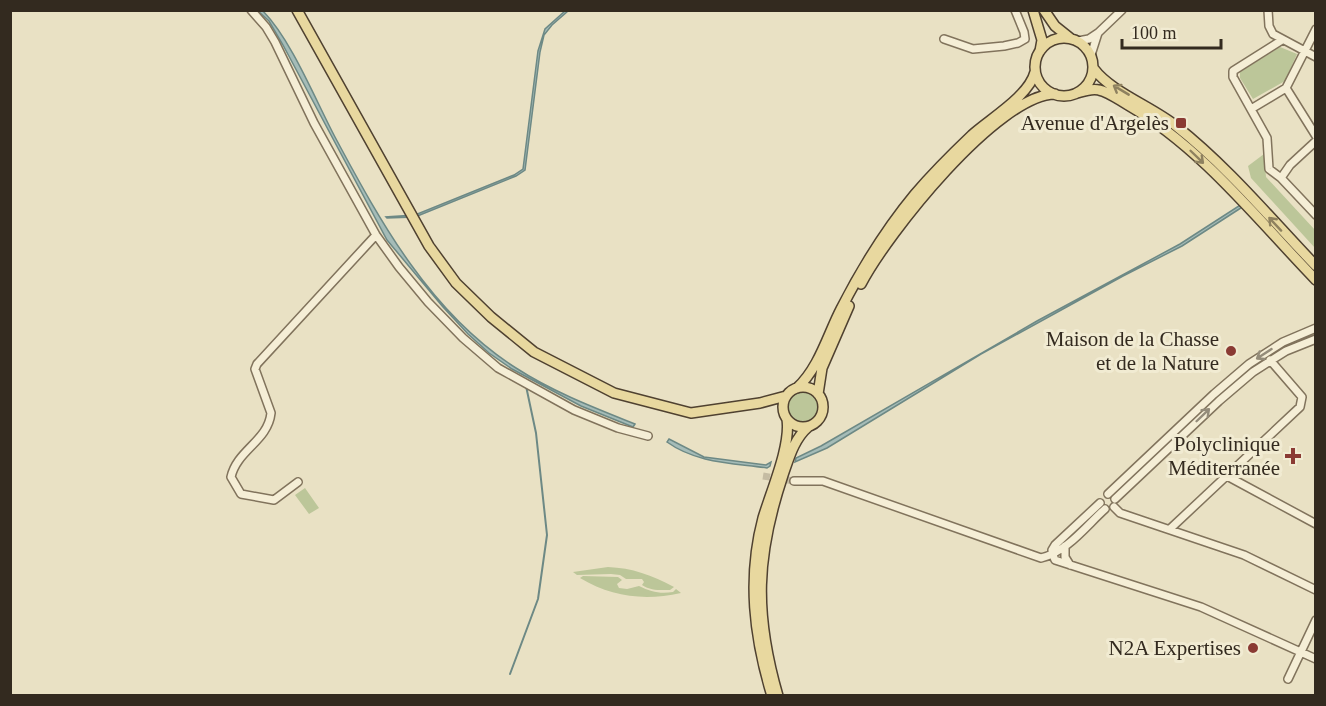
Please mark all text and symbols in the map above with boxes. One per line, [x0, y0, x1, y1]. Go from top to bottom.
scale bar [1122, 12, 1221, 50]
text: 100 m [1131, 23, 1177, 43]
one-way arrow [1113, 84, 1130, 96]
place label: Avenue d'Argelès [1021, 111, 1169, 135]
marker: Avenue d'Argelès [1174, 116, 1188, 130]
one-way arrow [1190, 150, 1205, 165]
one-way arrow [1269, 217, 1283, 232]
place label: Maison de la Chasse et de la Nature [1046, 327, 1219, 375]
marker: Maison de la Chasse et de la Nature [1224, 344, 1238, 358]
one-way arrow [1255, 348, 1272, 361]
one-way arrow [1196, 408, 1211, 422]
place label: Polyclinique Méditerranée [1168, 432, 1280, 480]
marker: Polyclinique Méditerranée [1284, 447, 1302, 465]
place label: N2A Expertises [1109, 636, 1241, 660]
marker: N2A Expertises [1246, 641, 1260, 655]

